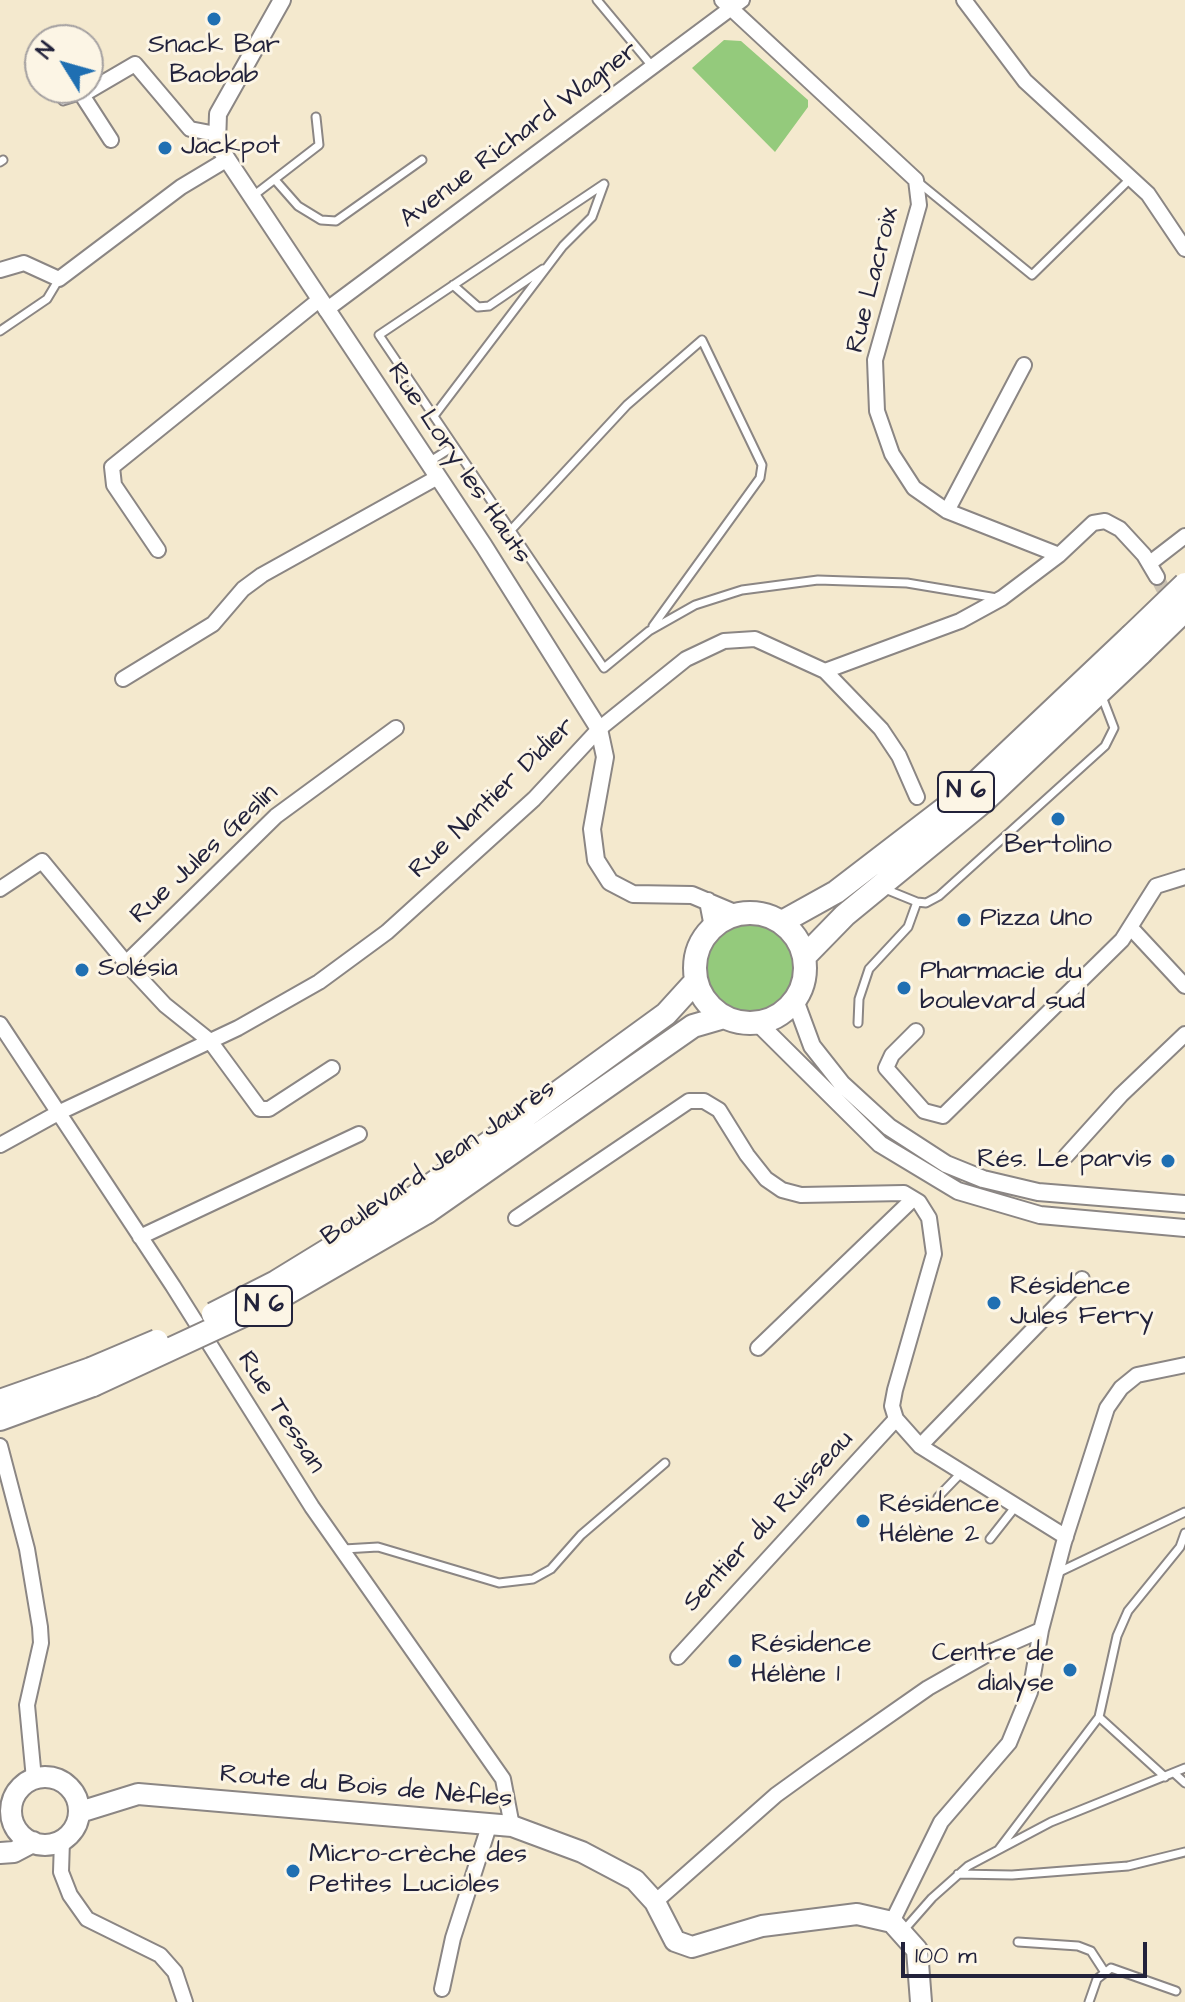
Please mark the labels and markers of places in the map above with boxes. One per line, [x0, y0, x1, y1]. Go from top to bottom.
marker: Snack Bar Baobab [205, 10, 223, 28]
place label: Snack Bar Baobab [148, 31, 280, 92]
place label: Jackpot [181, 132, 280, 164]
marker: Jackpot [156, 139, 174, 157]
marker: Bertolino [1049, 810, 1067, 828]
place label: Bertolino [1004, 831, 1112, 863]
place label: Pizza Uno [980, 904, 1092, 936]
marker: Pizza Uno [955, 911, 973, 929]
place label: Solésia [98, 954, 178, 986]
place label: Pharmacie du boulevard sud [920, 957, 1085, 1018]
marker: Solésia [73, 961, 91, 979]
marker: Pharmacie du boulevard sud [895, 979, 913, 997]
place label: Rés. Le parvis [977, 1145, 1152, 1177]
marker: Rés. Le parvis [1159, 1152, 1177, 1170]
place label: Résidence Jules Ferry [1010, 1272, 1154, 1334]
marker: Résidence Jules Ferry [985, 1294, 1003, 1312]
place label: Résidence Hélène 2 [879, 1490, 1000, 1552]
marker: Résidence Hélène 2 [854, 1512, 872, 1530]
place label: Résidence Hélène 1 [751, 1630, 872, 1692]
place label: Centre de dialyse [932, 1639, 1054, 1700]
marker: Résidence Hélène 1 [726, 1652, 744, 1670]
marker: Centre de dialyse [1061, 1661, 1079, 1679]
place label: Micro-crèche des Petites Lucioles [309, 1840, 527, 1902]
marker: Micro-crèche des Petites Lucioles [284, 1862, 302, 1880]

